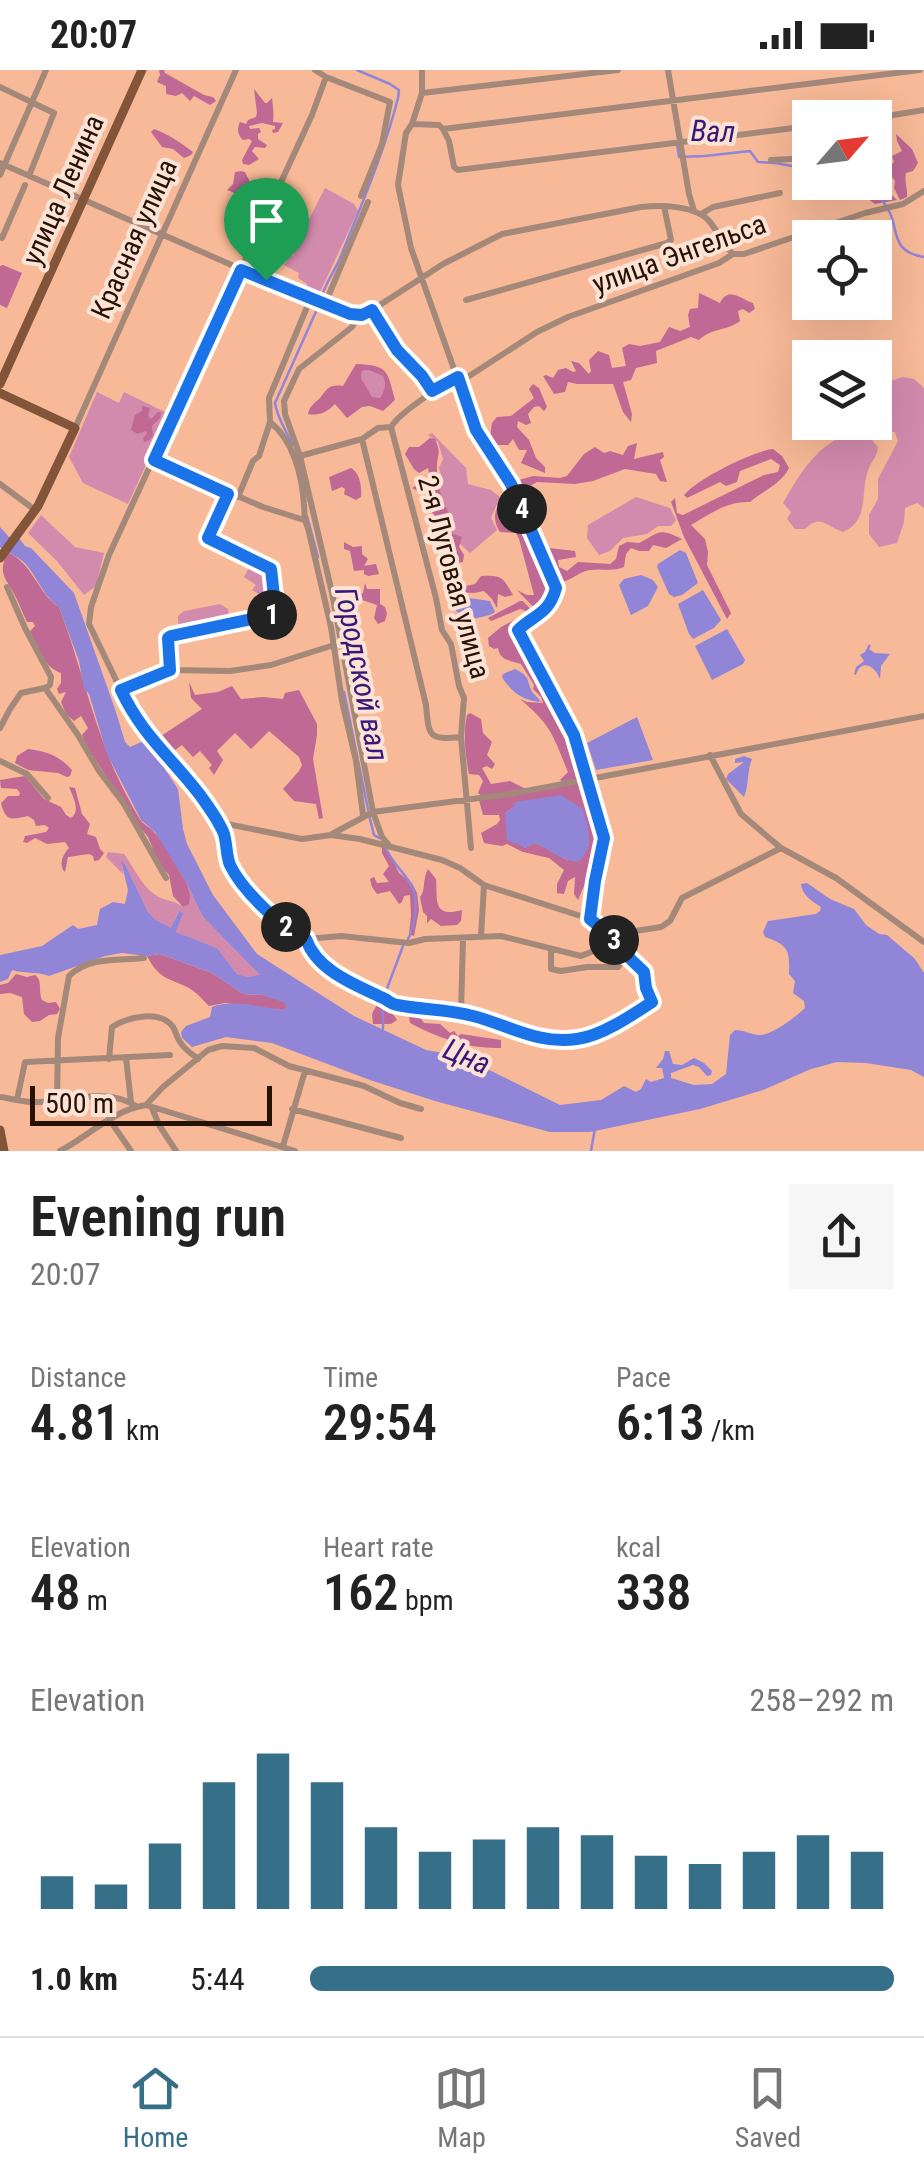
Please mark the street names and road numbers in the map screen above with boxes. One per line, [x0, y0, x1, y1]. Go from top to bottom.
street label: улица Ленина [15, 110, 111, 270]
street label: Красная улица [84, 154, 184, 324]
street label: улица Энгельса [588, 207, 770, 301]
street label: 2-я Луговая улица [411, 472, 497, 682]

